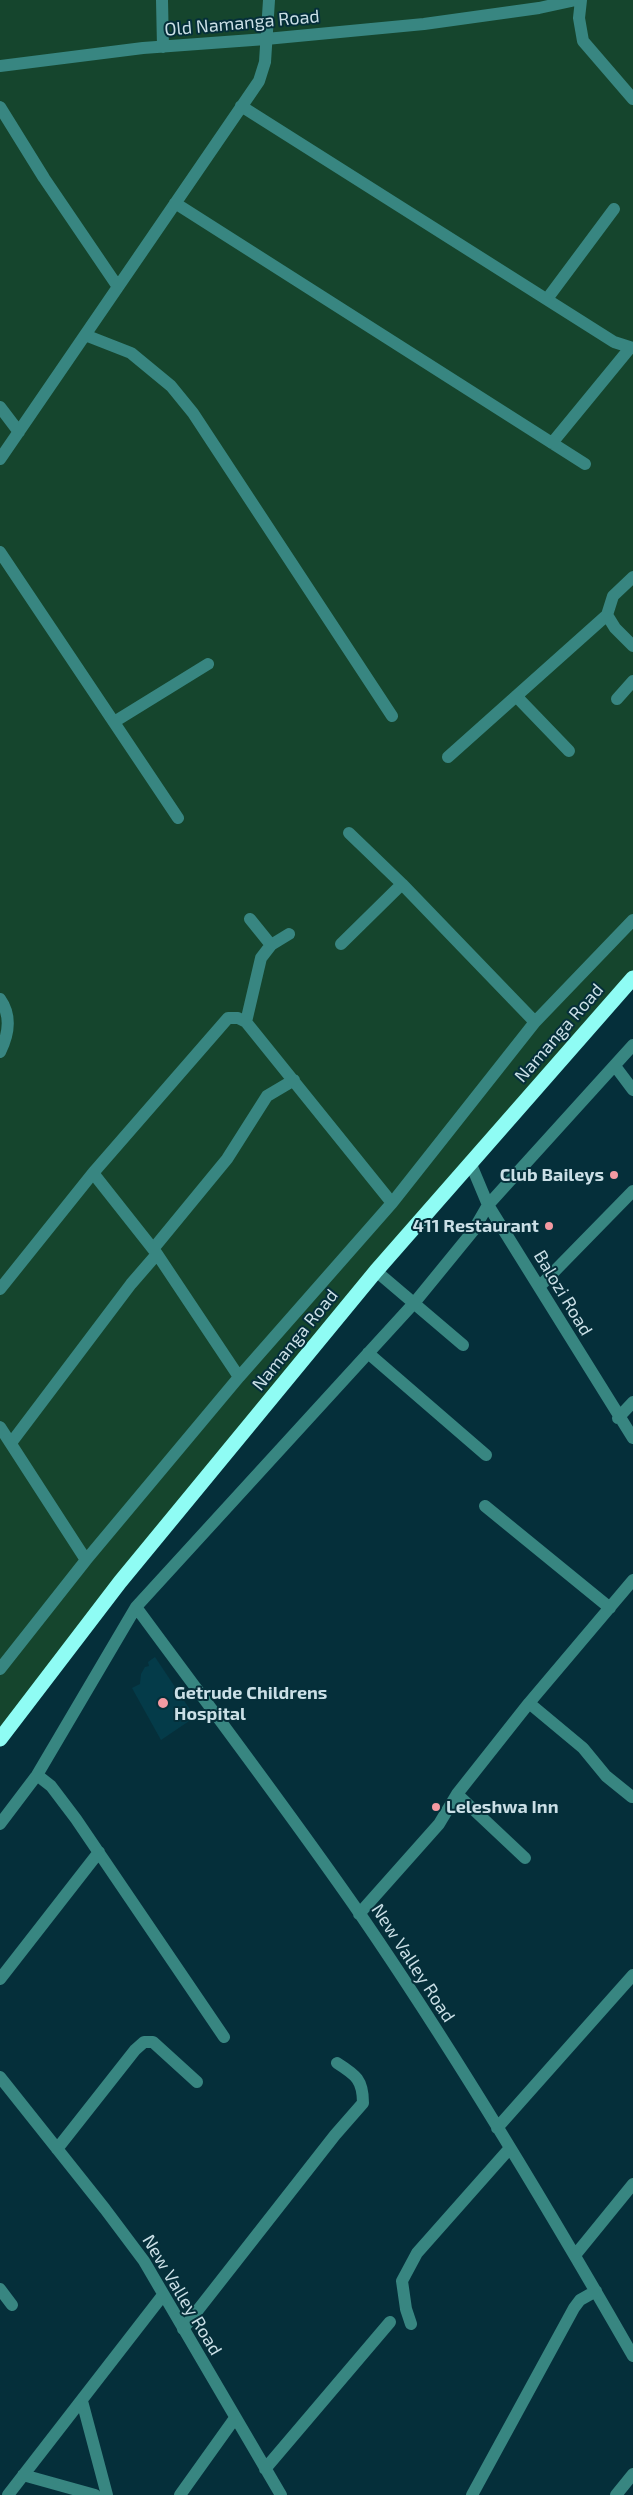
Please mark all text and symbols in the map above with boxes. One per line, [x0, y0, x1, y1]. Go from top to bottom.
street label: Old Namanga Road [164, 5, 320, 41]
street label: Namanga Road [510, 979, 608, 1087]
place label: Club Baileys [500, 1164, 604, 1186]
marker: Club Baileys [608, 1169, 620, 1181]
place label: 411 Restaurant [412, 1215, 539, 1237]
marker: 411 Restaurant [543, 1220, 555, 1232]
street label: Balozi Road [529, 1246, 597, 1340]
street label: Namanga Road [248, 1285, 342, 1395]
place label: Getrude Childrens Hospital [174, 1682, 327, 1725]
marker: Getrude Childrens Hospital [156, 1696, 170, 1710]
place label: Leleshwa Inn [446, 1796, 558, 1818]
marker: Leleshwa Inn [430, 1801, 442, 1813]
street label: New Valley Road [367, 1900, 459, 2026]
street label: New Valley Road [138, 2231, 226, 2359]

